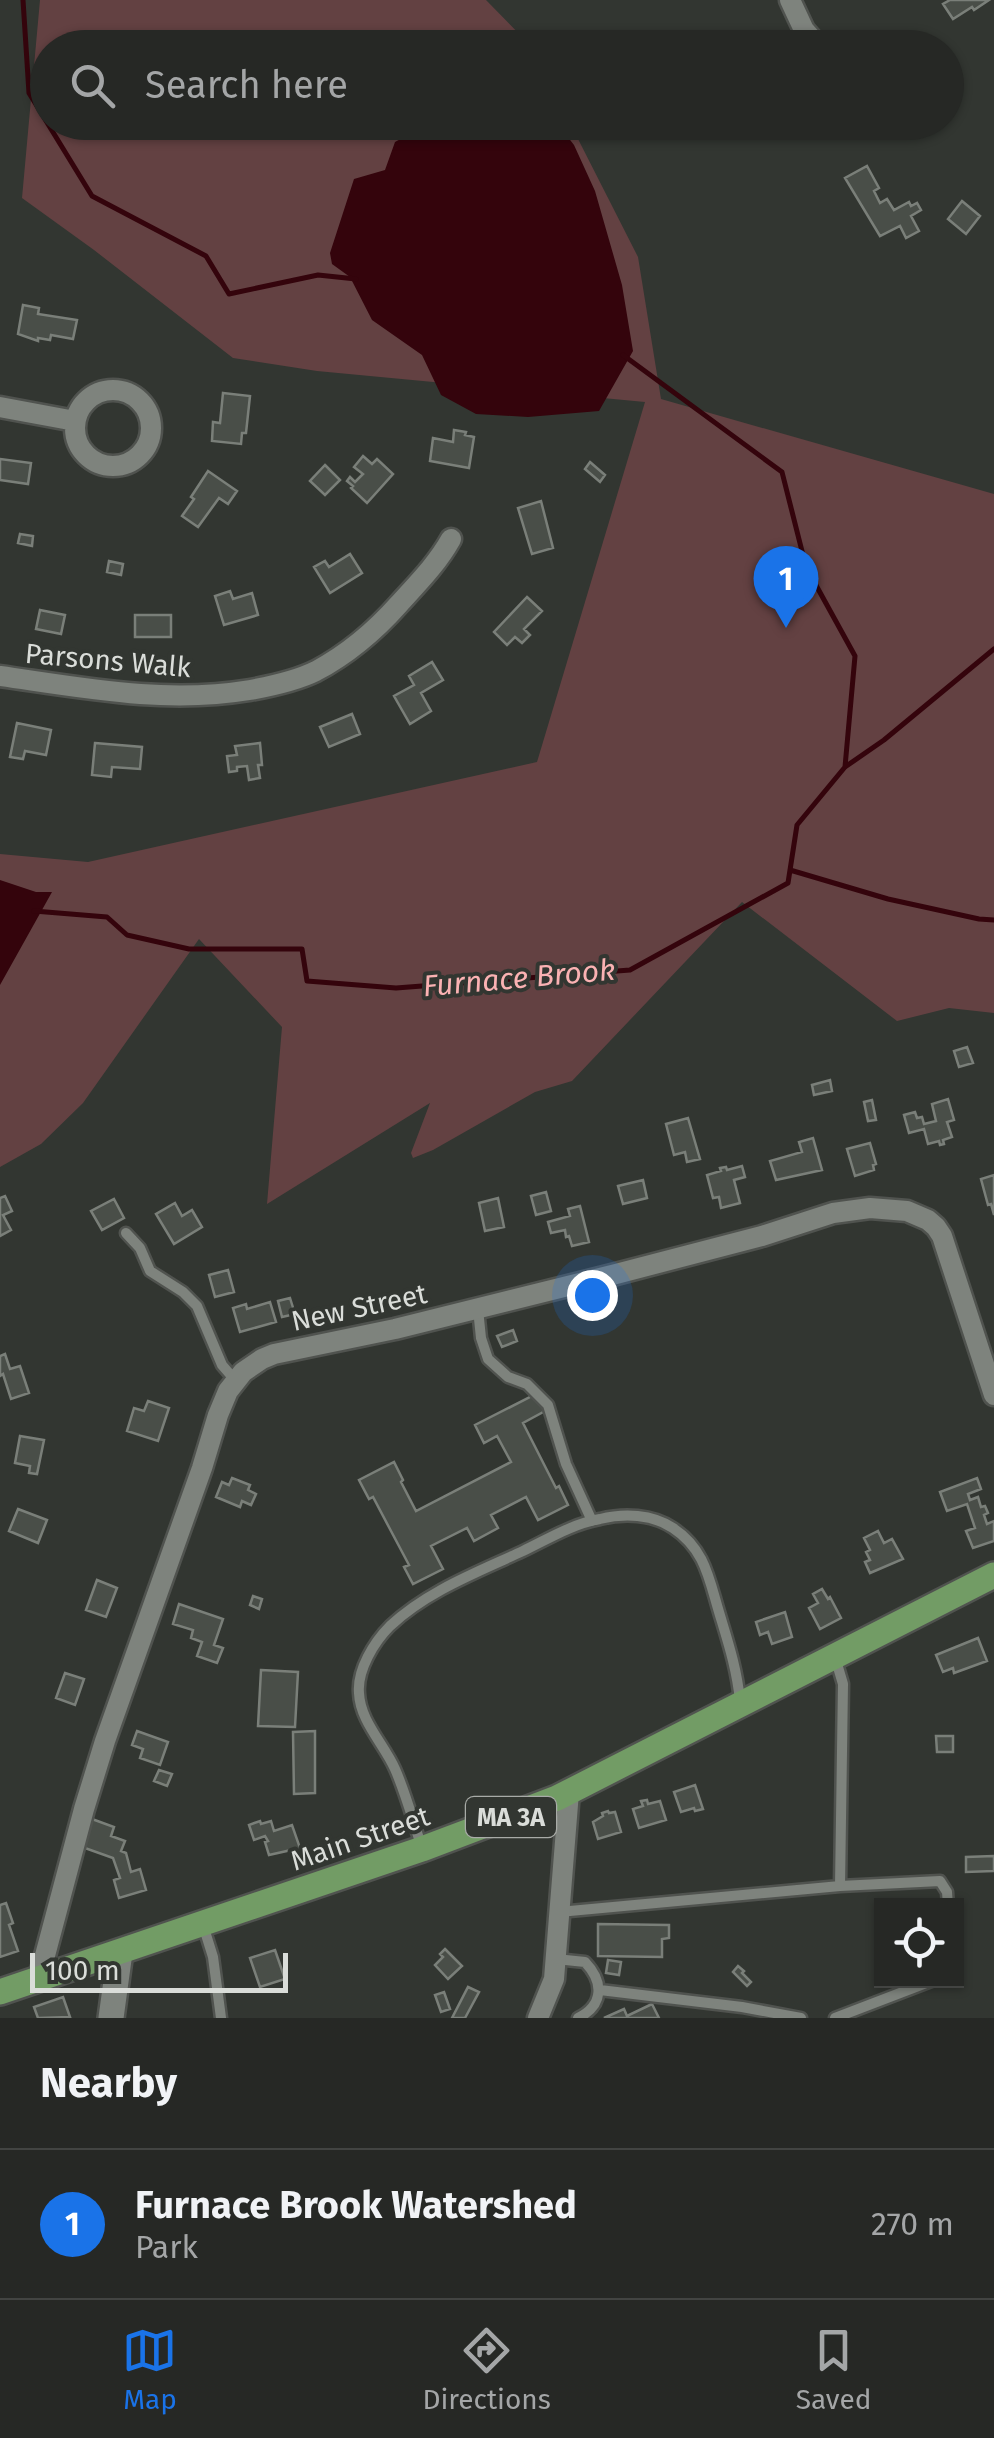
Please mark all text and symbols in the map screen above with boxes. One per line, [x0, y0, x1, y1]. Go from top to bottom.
search box [30, 30, 964, 140]
icon: search [65, 58, 120, 113]
text: Search here [145, 62, 348, 108]
pin: 1 [754, 546, 818, 628]
street label: Parsons Walk [24, 637, 193, 684]
water label: Furnace Brook [421, 952, 617, 1004]
your location [567, 1270, 618, 1321]
street label: New Street [288, 1277, 431, 1338]
road number: MA 3A [466, 1797, 556, 1837]
street label: Main Street [286, 1799, 435, 1878]
map controls [874, 1898, 964, 1988]
button: locate [874, 1898, 964, 1988]
scale bar [30, 1948, 288, 1992]
text: 100 m [45, 1954, 120, 1987]
text: Nearby [40, 2058, 177, 2108]
text: Furnace Brook Watershed [135, 2182, 577, 2228]
text: 1 [65, 2205, 80, 2243]
text: 270 m [871, 2205, 954, 2243]
text: Park [135, 2228, 198, 2266]
tab: Map [122, 2323, 177, 2416]
tab: Directions [422, 2323, 551, 2416]
tab: Saved [796, 2323, 872, 2416]

